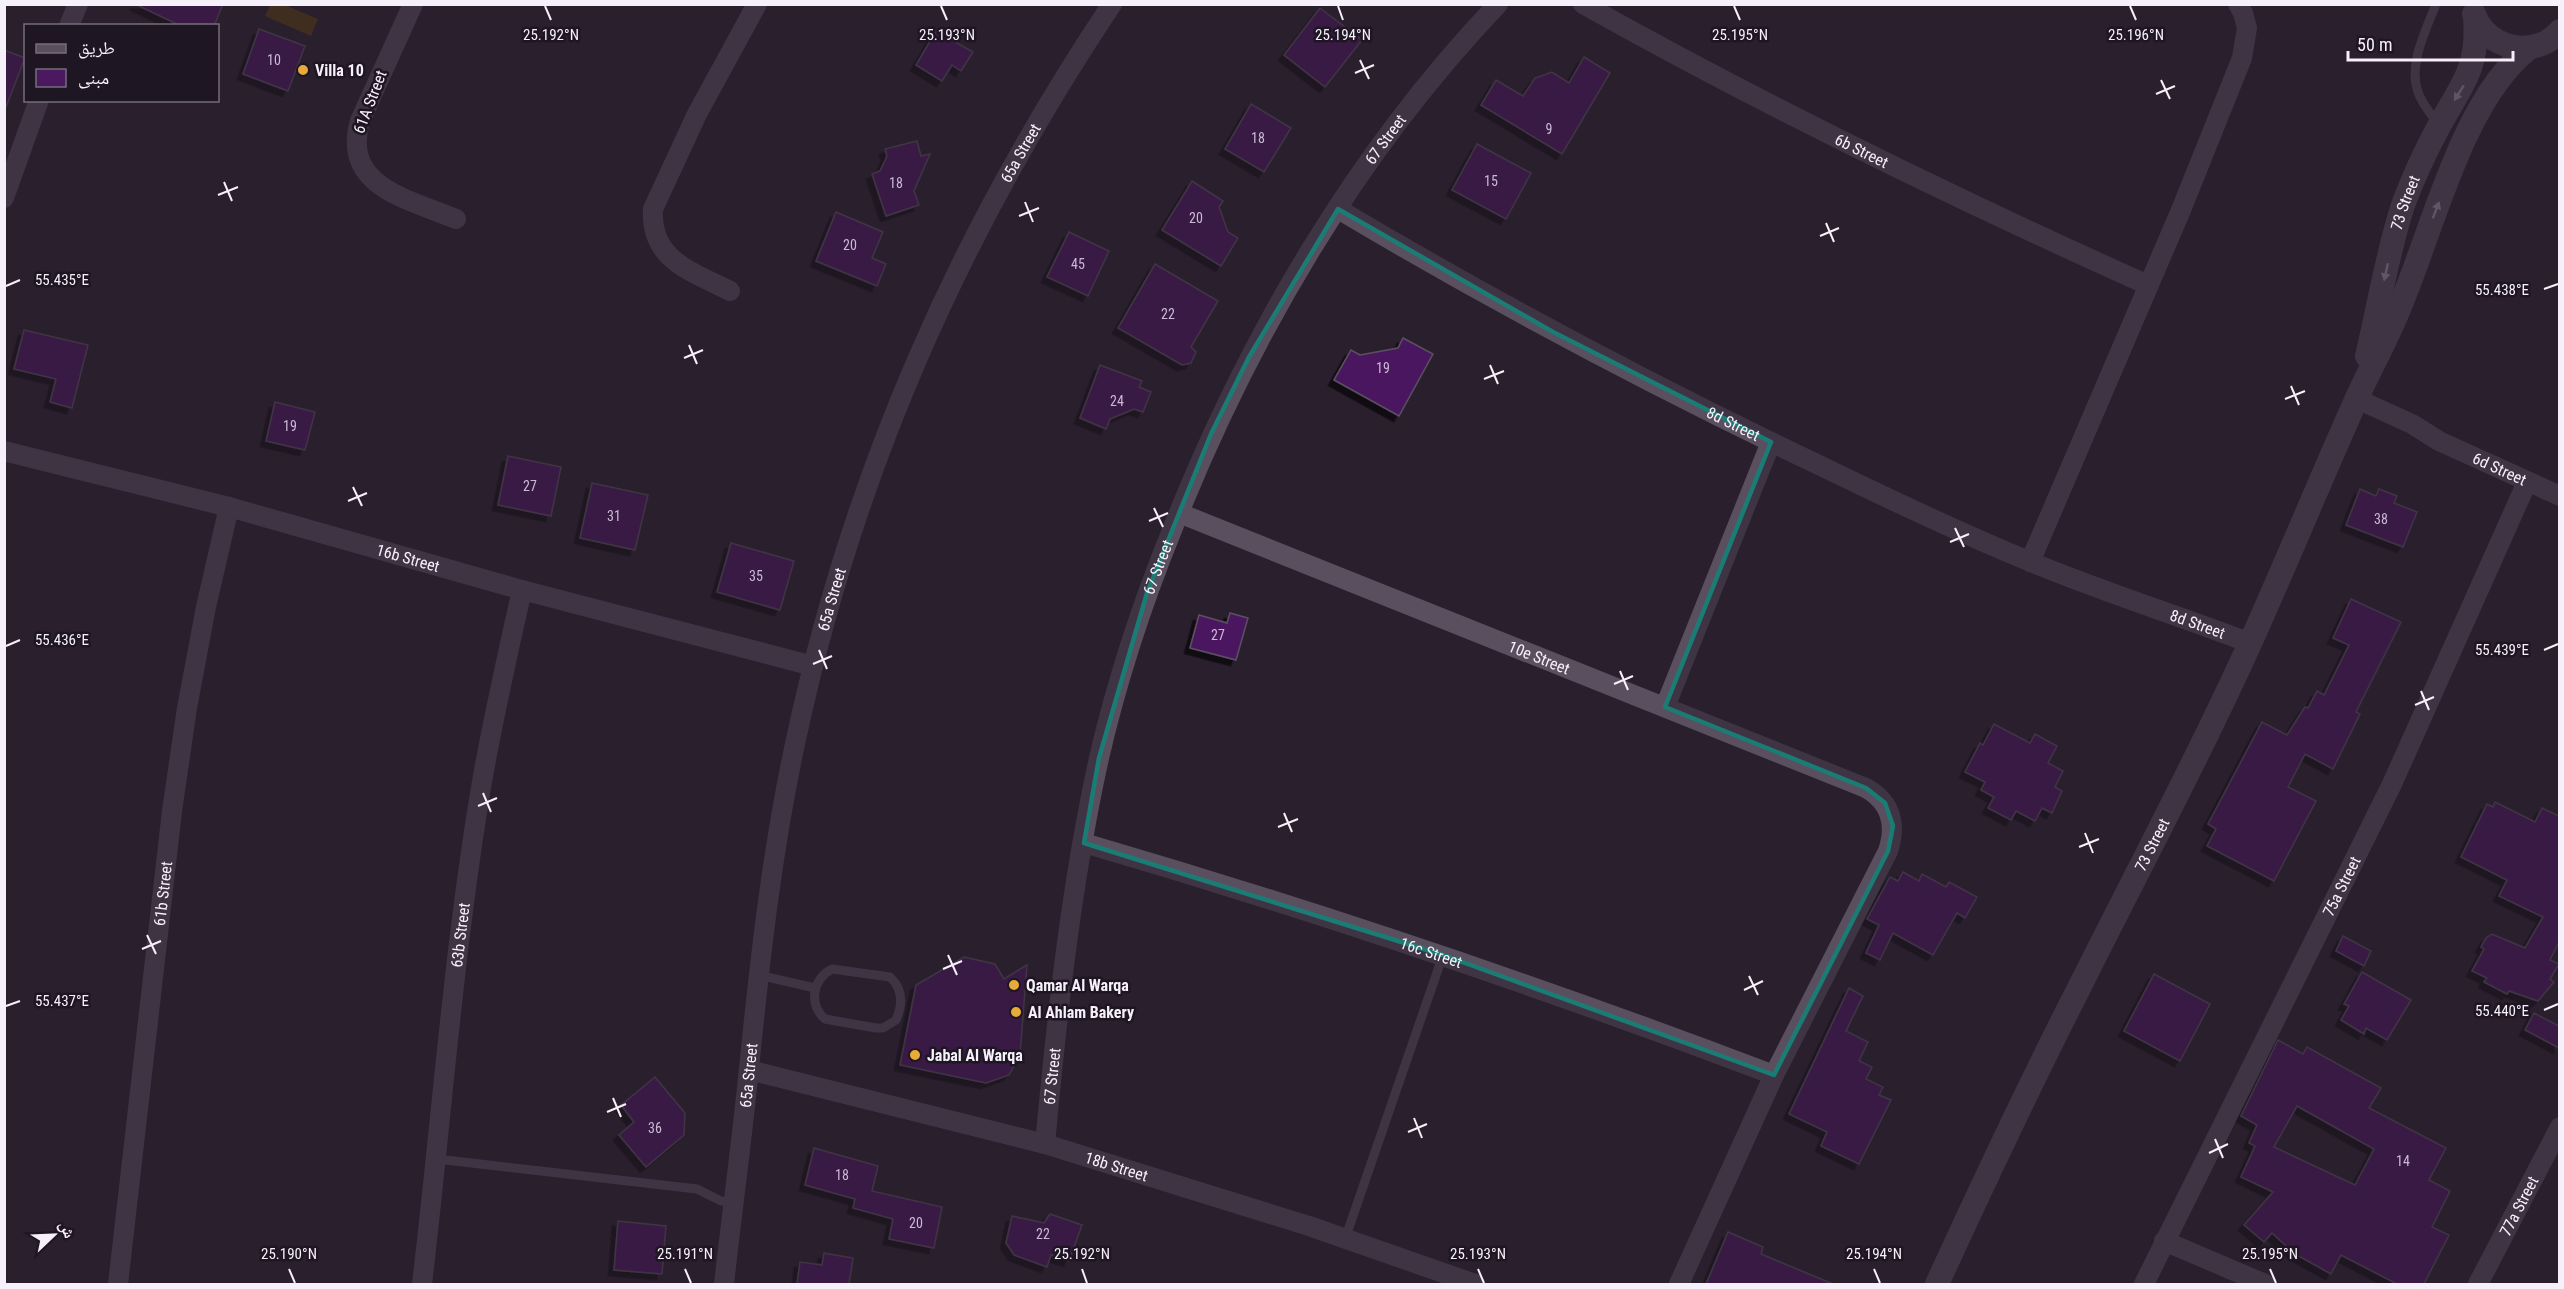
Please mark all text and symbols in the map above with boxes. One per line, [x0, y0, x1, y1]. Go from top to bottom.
legend [24, 24, 219, 102]
scale bar [2348, 24, 2513, 62]
text: 25.192°N [523, 26, 579, 44]
text: 25.193°N [919, 26, 975, 44]
text: 25.194°N [1315, 26, 1371, 44]
text: 25.195°N [1712, 26, 1768, 44]
text: 25.196°N [2108, 26, 2164, 44]
text: 50 m [2357, 34, 2392, 55]
text: طريق [78, 37, 115, 59]
house number: 10 [267, 52, 281, 68]
place label: Villa 10 [315, 61, 364, 80]
marker: Villa 10 [296, 63, 310, 77]
text: مبنى [78, 67, 109, 89]
street label: 61A Street [349, 67, 391, 136]
one-way arrow [2454, 85, 2465, 101]
street label: 67 Street [1361, 110, 1410, 168]
street label: 65a Street [996, 120, 1045, 186]
house number: 9 [1546, 121, 1552, 137]
street label: 6b Street [1832, 129, 1892, 172]
house number: 18 [1251, 130, 1265, 146]
street label: 73 Street [2386, 172, 2423, 232]
house number: 15 [1484, 173, 1498, 189]
house number: 18 [889, 175, 903, 191]
one-way arrow [2432, 201, 2441, 219]
house number: 20 [1189, 210, 1203, 226]
house number: 20 [843, 237, 857, 253]
house number: 45 [1071, 256, 1085, 272]
one-way arrow [2381, 263, 2390, 282]
text: 55.435°E [35, 271, 89, 289]
text: 55.438°E [2475, 281, 2529, 299]
house number: 22 [1161, 306, 1175, 322]
house number: 19 [1376, 360, 1390, 376]
house number: 24 [1110, 393, 1124, 409]
street label: 8d Street [1704, 402, 1763, 445]
house number: 19 [283, 418, 297, 434]
street label: 6d Street [2470, 448, 2530, 489]
house number: 27 [523, 478, 537, 494]
house number: 31 [607, 508, 621, 524]
house number: 38 [2374, 511, 2388, 527]
street label: 67 Street [1139, 537, 1177, 597]
street label: 16b Street [374, 540, 442, 576]
street label: 65a Street [813, 565, 849, 633]
house number: 35 [749, 568, 763, 584]
street label: 8d Street [2168, 605, 2228, 642]
house number: 27 [1211, 627, 1225, 643]
text: 55.436°E [35, 631, 89, 649]
street label: 10e Street [1506, 636, 1573, 678]
text: 55.439°E [2475, 641, 2529, 659]
street label: 73 Street [2130, 815, 2173, 874]
street label: 75a Street [2318, 853, 2364, 919]
street label: 61b Street [149, 860, 176, 927]
street label: 63b Street [447, 901, 473, 968]
street label: 16c Street [1398, 933, 1465, 972]
place label: Qamar Al Warqa [1026, 976, 1129, 995]
marker: Qamar Al Warqa [1007, 978, 1021, 992]
text: 55.437°E [35, 992, 89, 1010]
text: 55.440°E [2475, 1002, 2529, 1020]
place label: Al Ahlam Bakery [1028, 1003, 1134, 1022]
marker: Al Ahlam Bakery [1009, 1005, 1023, 1019]
street label: 65a Street [735, 1042, 761, 1109]
place label: Jabal Al Warqa [927, 1046, 1023, 1065]
street label: 67 Street [1039, 1047, 1064, 1106]
marker: Jabal Al Warqa [908, 1048, 922, 1062]
house number: 36 [648, 1120, 662, 1136]
street label: 18b Street [1083, 1148, 1151, 1185]
house number: 14 [2396, 1153, 2410, 1169]
house number: 18 [835, 1167, 849, 1183]
street label: 77a Street [2495, 1173, 2542, 1239]
north arrow [24, 1205, 84, 1265]
house number: 20 [909, 1215, 923, 1231]
text: ش [55, 1218, 79, 1241]
house number: 22 [1036, 1226, 1050, 1242]
text: 25.190°N [261, 1245, 317, 1263]
text: 25.191°N [657, 1245, 713, 1263]
text: 25.192°N [1054, 1245, 1110, 1263]
text: 25.193°N [1450, 1245, 1506, 1263]
text: 25.194°N [1846, 1245, 1902, 1263]
text: 25.195°N [2242, 1245, 2298, 1263]

